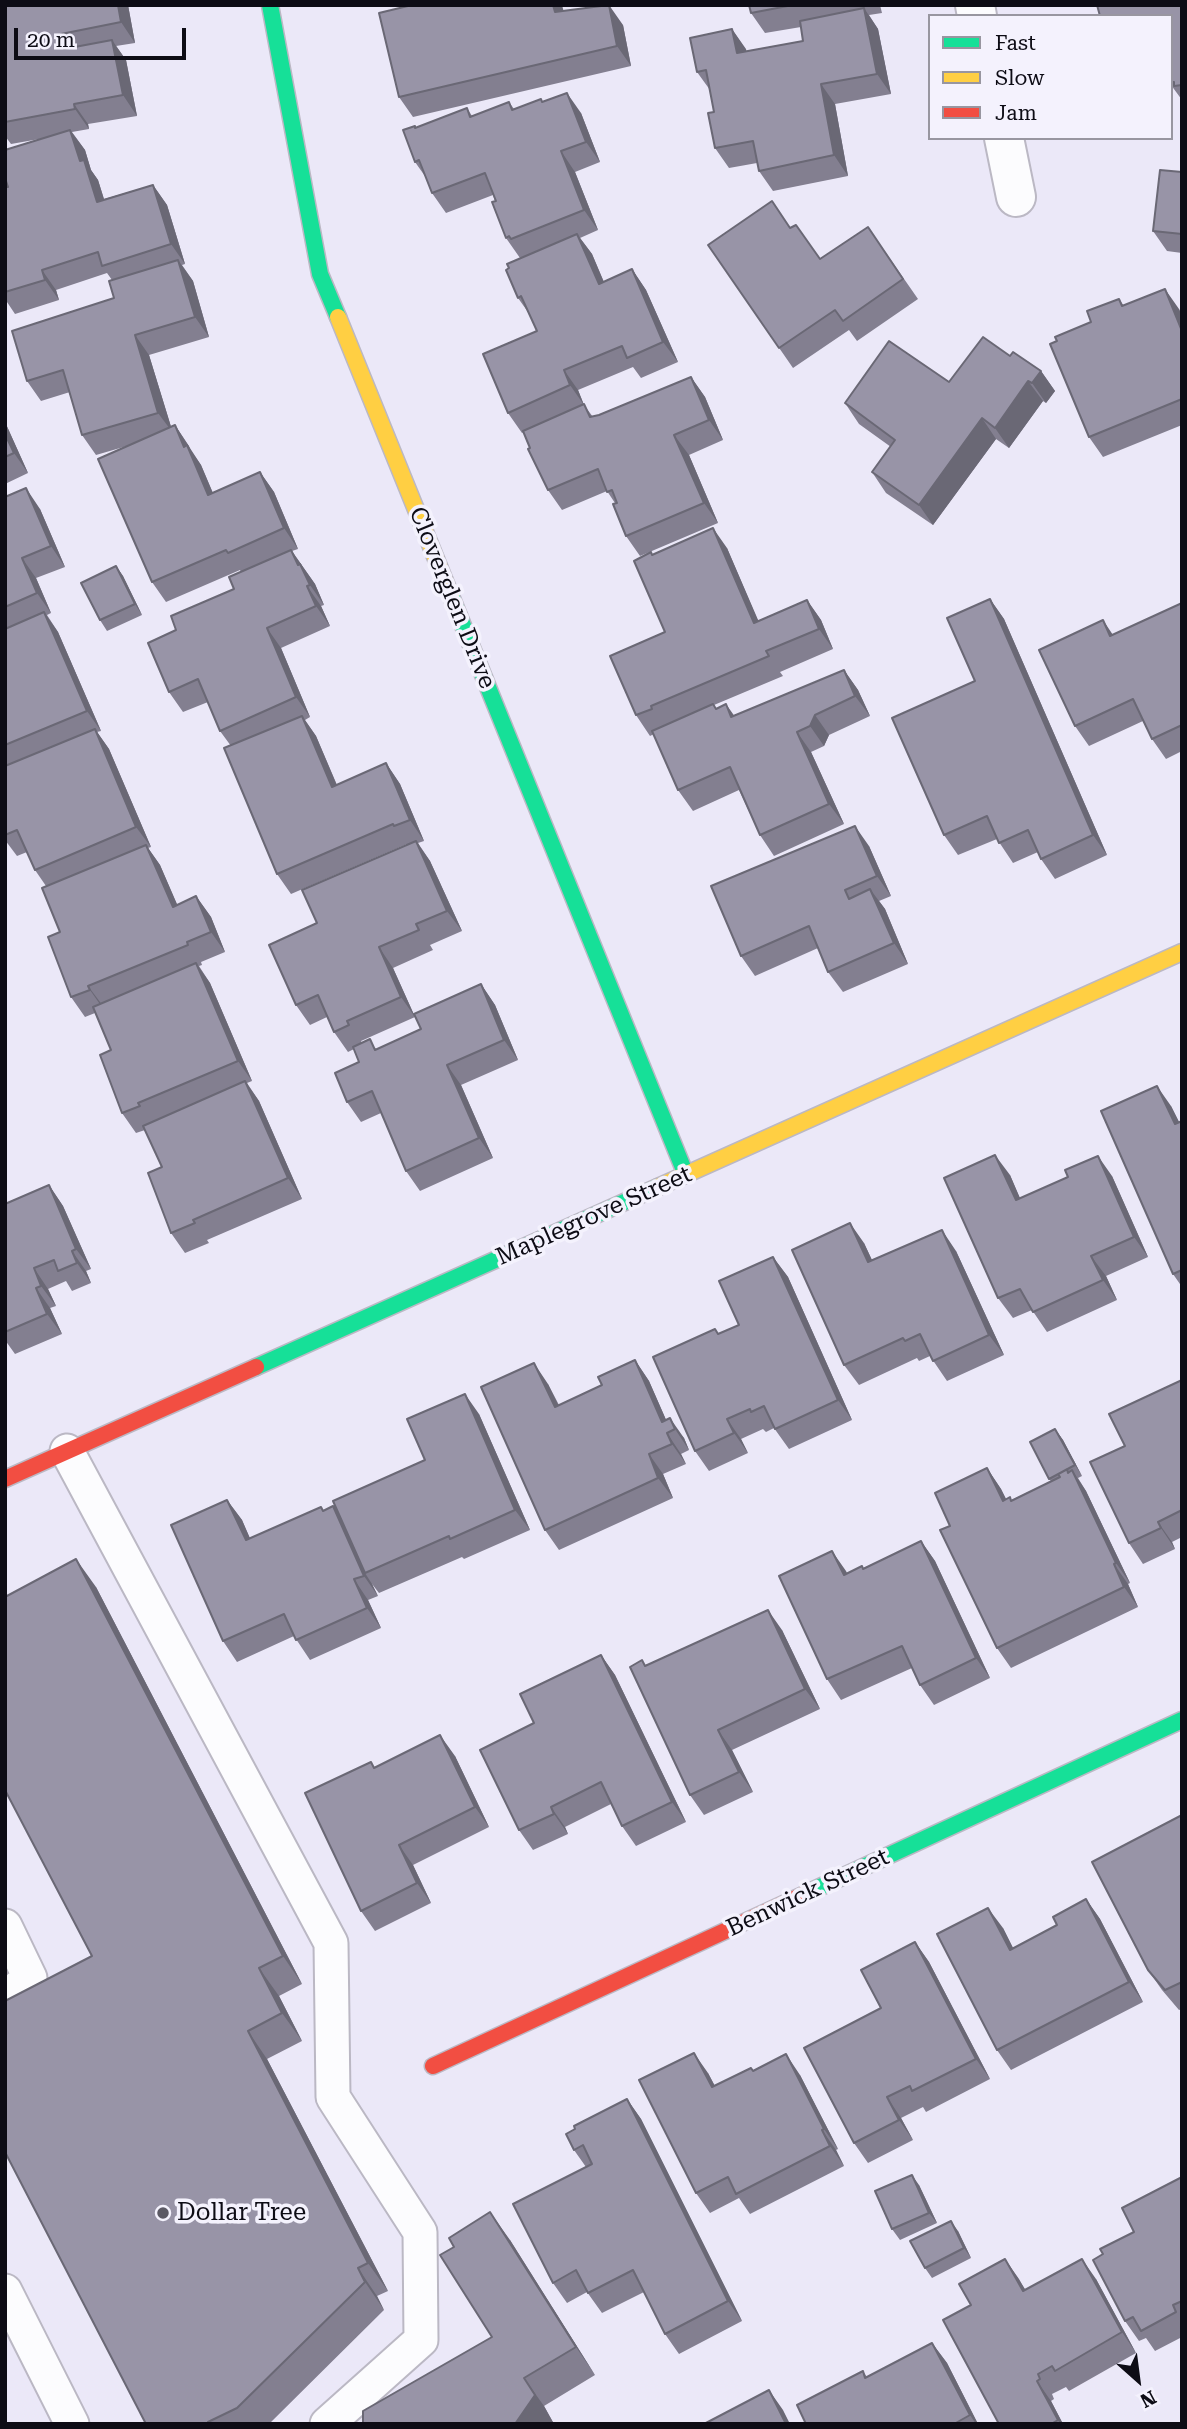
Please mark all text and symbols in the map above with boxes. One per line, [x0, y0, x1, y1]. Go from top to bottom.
scale bar [18, 14, 189, 58]
legend [928, 14, 1173, 140]
text: 20 m [27, 28, 75, 52]
text: Fast [995, 31, 1036, 55]
text: Slow [995, 66, 1044, 90]
text: Jam [995, 101, 1037, 125]
street label: Cloverglen Drive [402, 503, 502, 693]
street label: Maplegrove Street [492, 1160, 696, 1272]
street label: Benwick Street [722, 1843, 894, 1943]
place label: Dollar Tree [177, 2199, 306, 2227]
marker: Dollar Tree [155, 2205, 171, 2221]
north arrow [1103, 2345, 1173, 2415]
text: N [1136, 2385, 1160, 2413]

